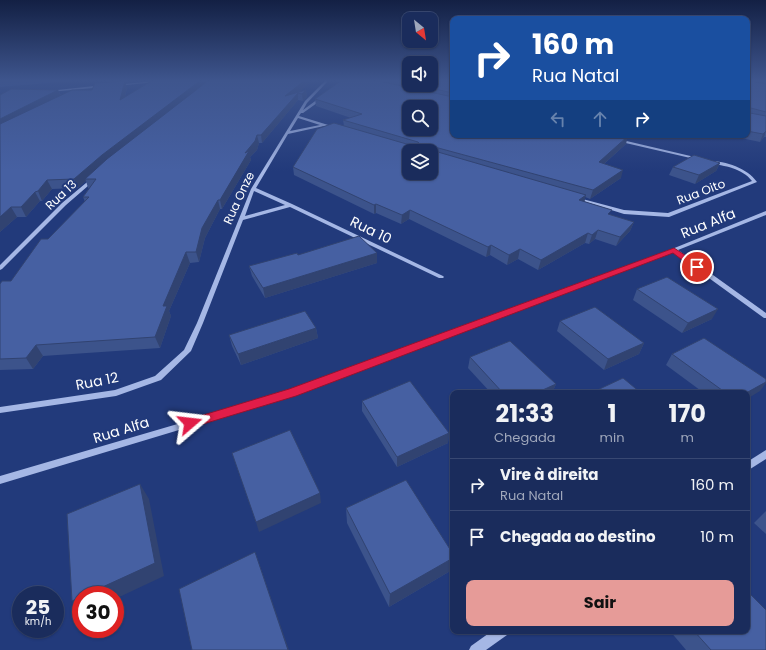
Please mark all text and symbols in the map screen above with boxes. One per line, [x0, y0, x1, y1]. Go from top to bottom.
north arrow [402, 12, 438, 48]
map controls [402, 12, 438, 180]
text: 160 m [532, 25, 614, 64]
icon: right [466, 32, 518, 84]
button: sound [402, 56, 438, 92]
text: Rua Natal [532, 63, 619, 88]
button: search [402, 100, 438, 136]
icon: left [547, 108, 569, 130]
icon: ahead [589, 108, 611, 130]
icon: right [631, 108, 653, 130]
button: layers [402, 144, 438, 180]
street label: Rua Onze [219, 169, 258, 227]
street label: Rua Oito [674, 174, 728, 209]
street label: Rua 13 [41, 176, 80, 214]
street label: Rua Alfa [678, 203, 738, 243]
street label: Rua 10 [347, 211, 395, 249]
pin [680, 250, 714, 284]
icon: arrive [686, 256, 708, 278]
street label: Rua 12 [74, 367, 120, 395]
text: 21:33 [495, 397, 554, 430]
text: 1 [607, 397, 617, 430]
text: 170 [668, 397, 706, 430]
position arrow [169, 402, 211, 444]
street label: Rua Alfa [91, 412, 151, 448]
text: Chegada [494, 428, 556, 447]
text: min [600, 428, 624, 447]
text: m [681, 428, 694, 447]
text: Vire à direita [500, 464, 599, 485]
icon: right [466, 474, 488, 496]
text: 160 m [691, 474, 734, 495]
text: Rua Natal [500, 486, 563, 505]
icon: arrive [466, 526, 488, 548]
text: Chegada ao destino [500, 526, 656, 547]
text: 10 m [700, 526, 734, 547]
button: Sair [466, 580, 734, 626]
speed limit sign: 30 [72, 586, 124, 638]
text: 25 [26, 593, 50, 621]
text: km/h [25, 614, 51, 629]

